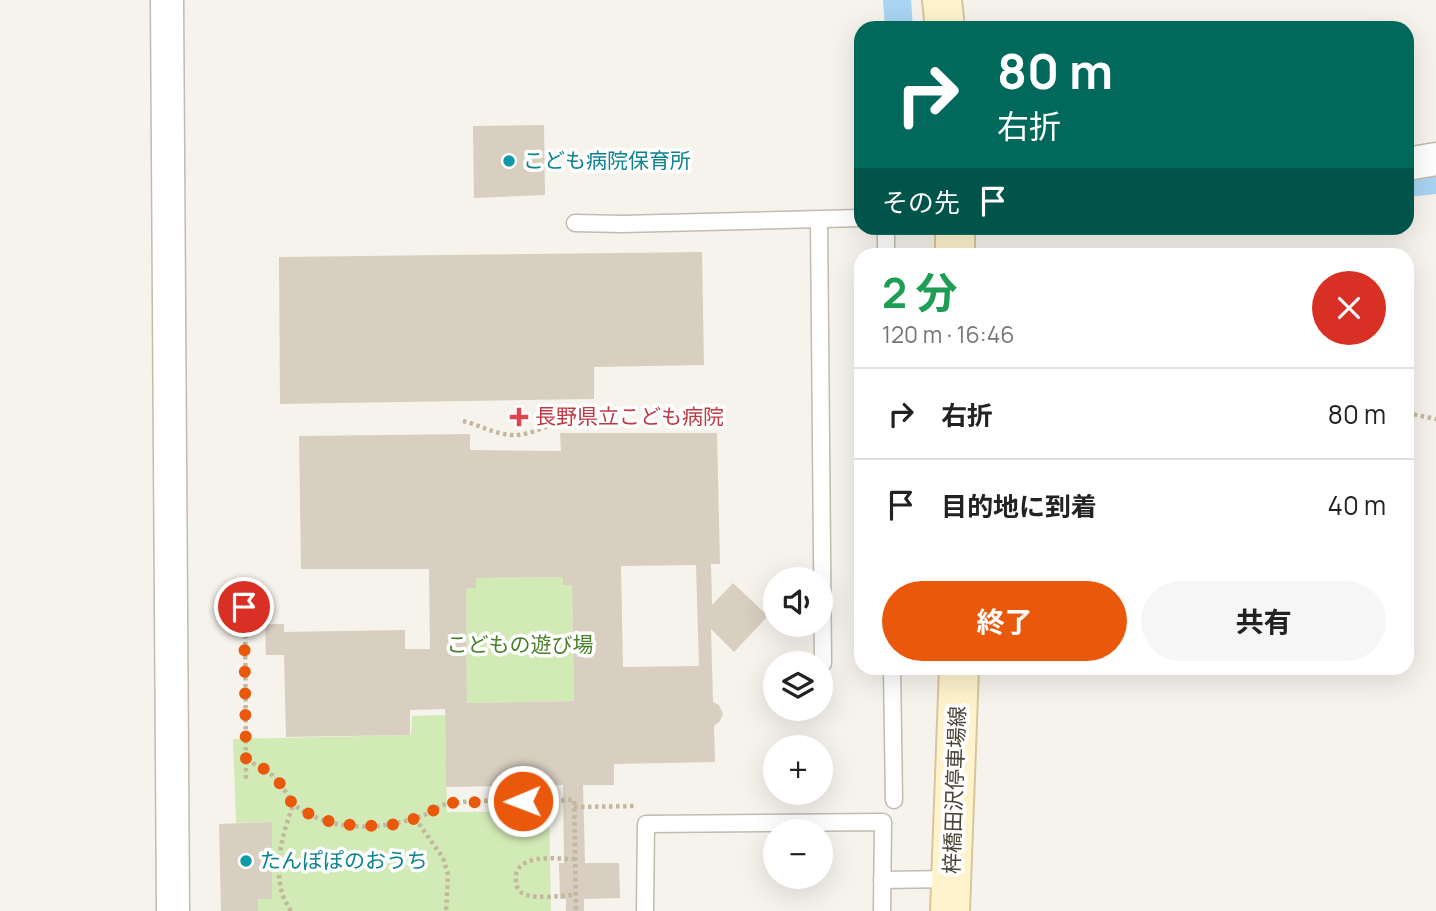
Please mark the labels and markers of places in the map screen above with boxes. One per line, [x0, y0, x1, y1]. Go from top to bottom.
place label: こども病院保育所 [523, 146, 691, 174]
marker: こども病院保育所 [501, 153, 517, 169]
place label: 長野県立こども病院 [535, 402, 724, 430]
marker: 長野県立こども病院 [509, 407, 529, 427]
pin [214, 577, 274, 637]
place label: たんぽぽのおうち [260, 846, 428, 874]
marker: たんぽぽのおうち [238, 853, 254, 869]

